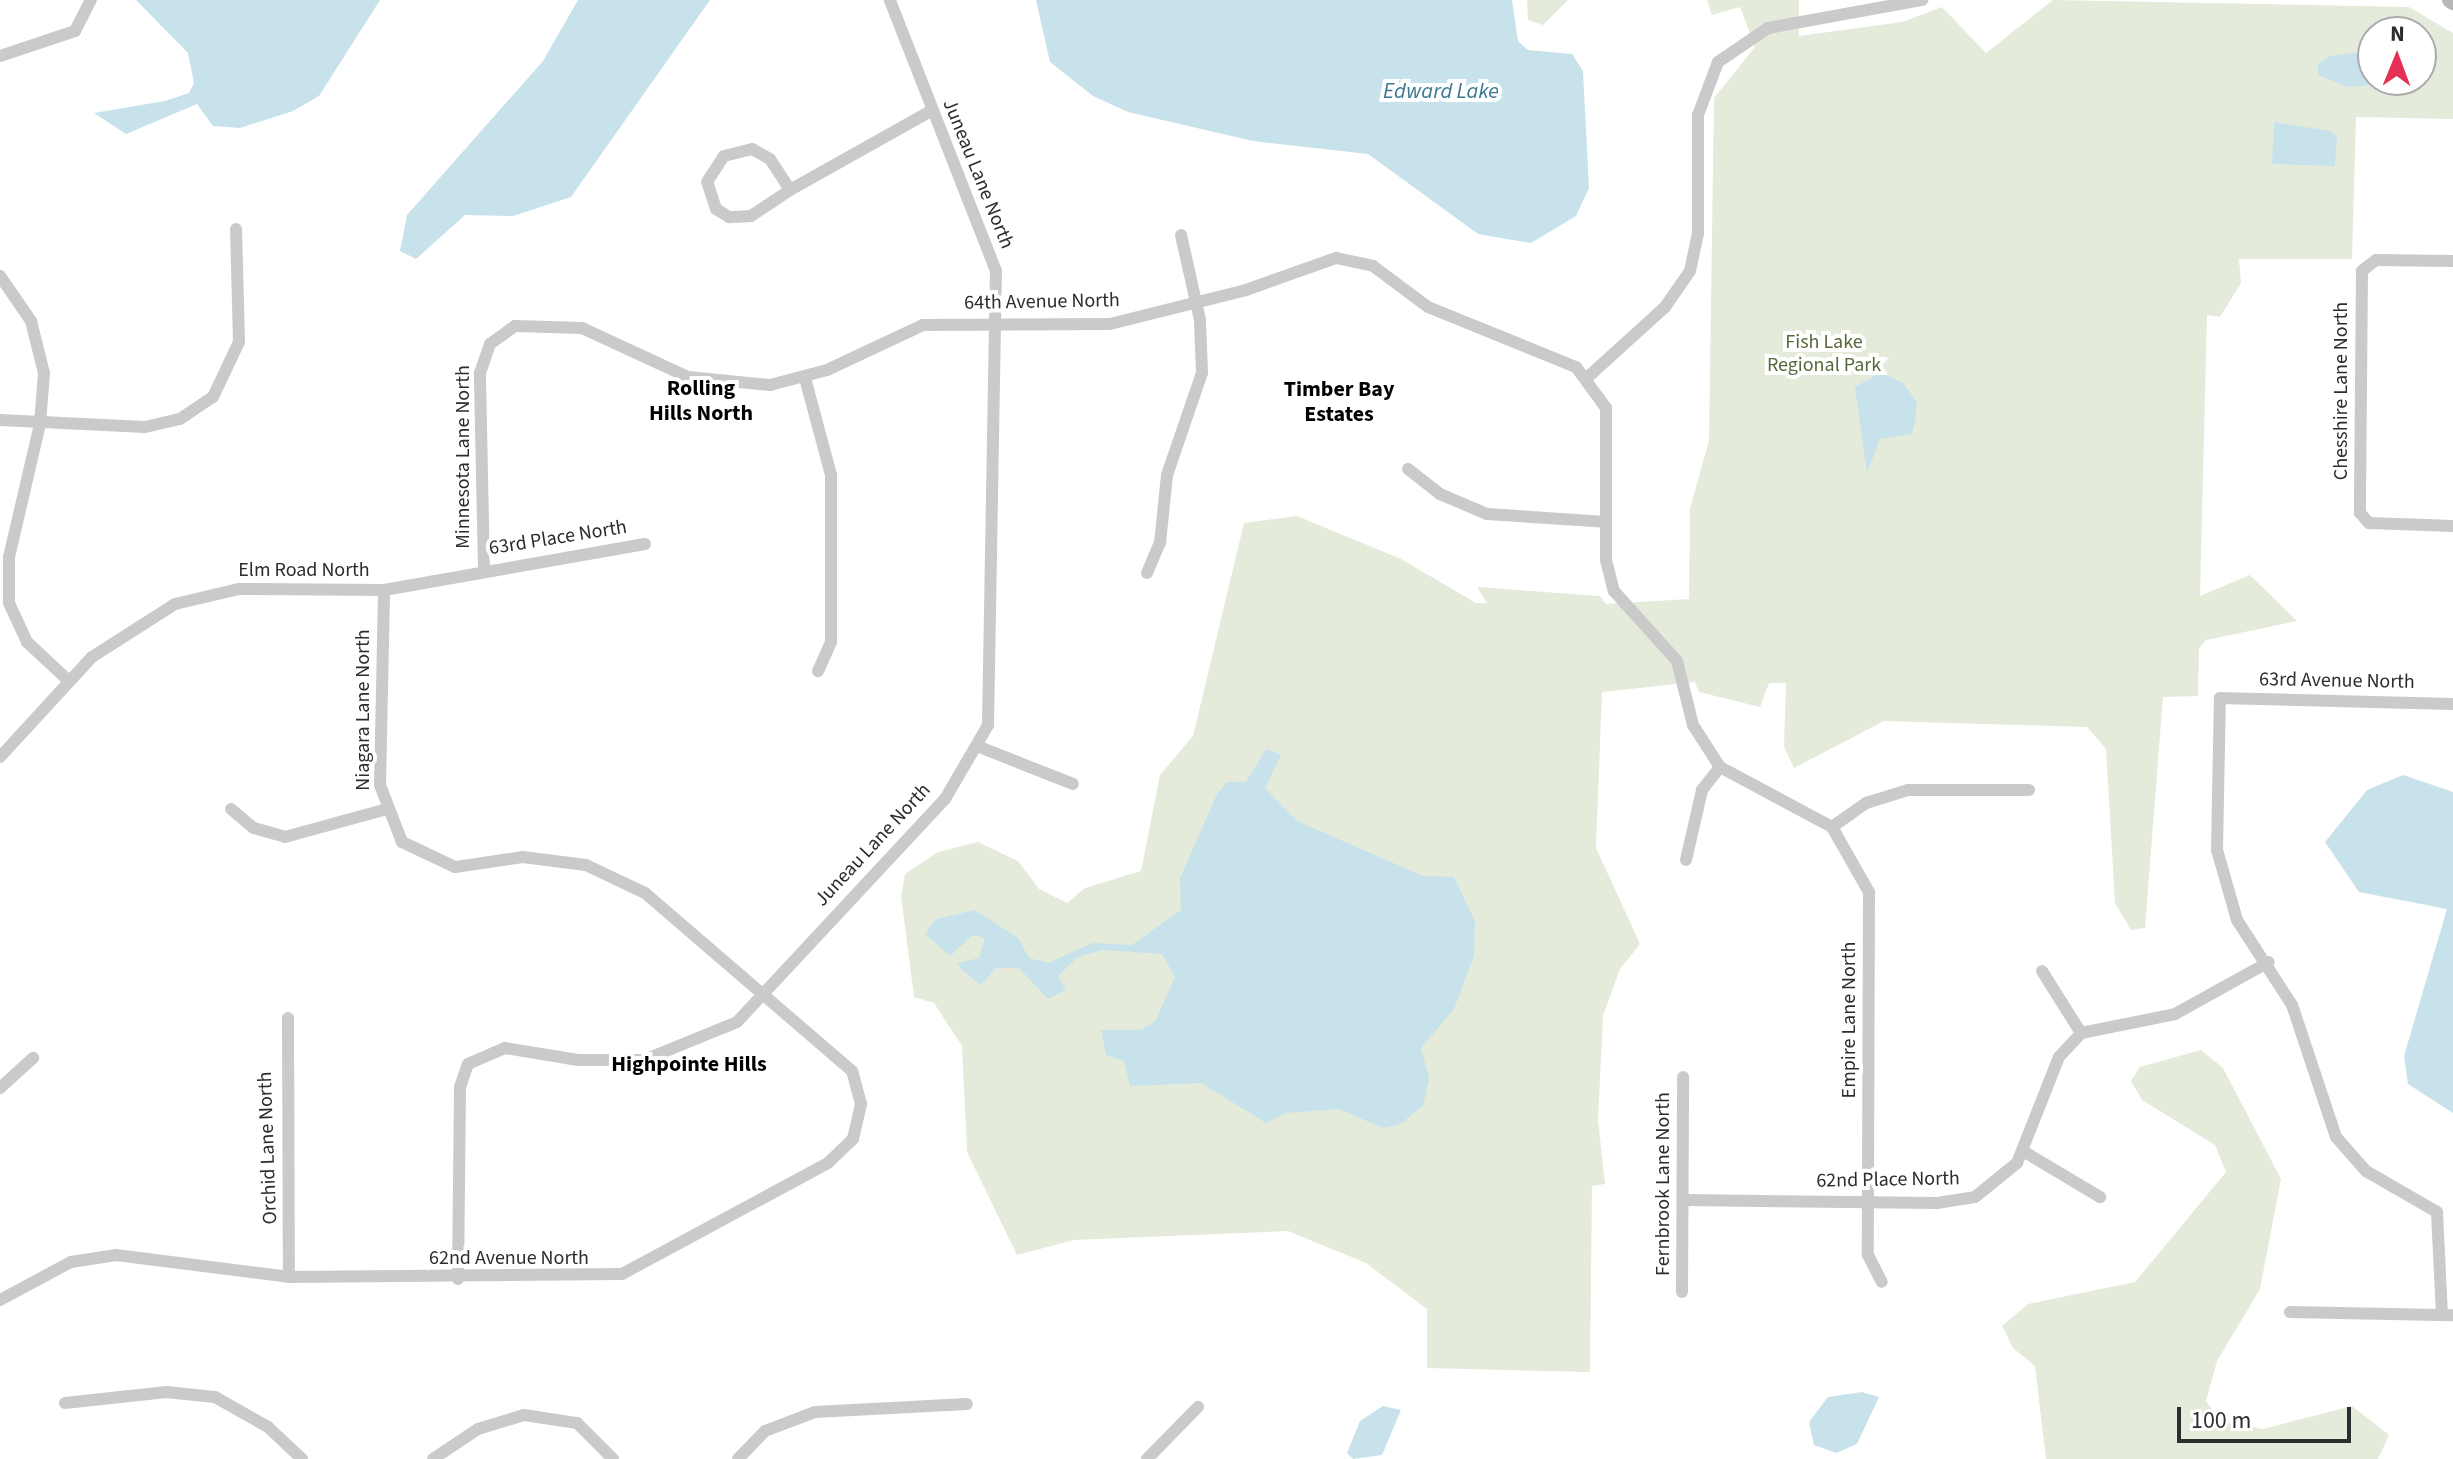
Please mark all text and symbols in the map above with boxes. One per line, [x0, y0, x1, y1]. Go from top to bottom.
north arrow [2357, 16, 2437, 96]
text: N [2390, 18, 2405, 50]
water label: Edward Lake [1383, 79, 1499, 105]
street label: Juneau Lane North [937, 96, 1019, 252]
street label: 64th Avenue North [964, 289, 1120, 315]
street label: Chesshire Lane North [2329, 302, 2353, 480]
park label: Fish Lake Regional Park [1767, 330, 1881, 377]
street label: Minnesota Lane North [451, 365, 475, 549]
district label: Rolling Hills North [649, 375, 753, 426]
district label: Timber Bay Estates [1284, 376, 1394, 428]
street label: 63rd Place North [487, 515, 629, 561]
street label: Elm Road North [238, 558, 370, 582]
street label: Niagara Lane North [351, 629, 375, 791]
street label: 63rd Avenue North [2259, 668, 2415, 694]
street label: Juneau Lane North [810, 779, 936, 911]
street label: Empire Lane North [1837, 942, 1861, 1098]
district label: Highpointe Hills [611, 1052, 767, 1078]
street label: Orchid Lane North [253, 1071, 283, 1225]
street label: Fernbrook Lane North [1651, 1092, 1675, 1276]
street label: 62nd Place North [1816, 1167, 1960, 1193]
street label: 62nd Avenue North [429, 1246, 589, 1270]
scale bar [2181, 1391, 2355, 1441]
text: 100 m [2191, 1403, 2251, 1438]

